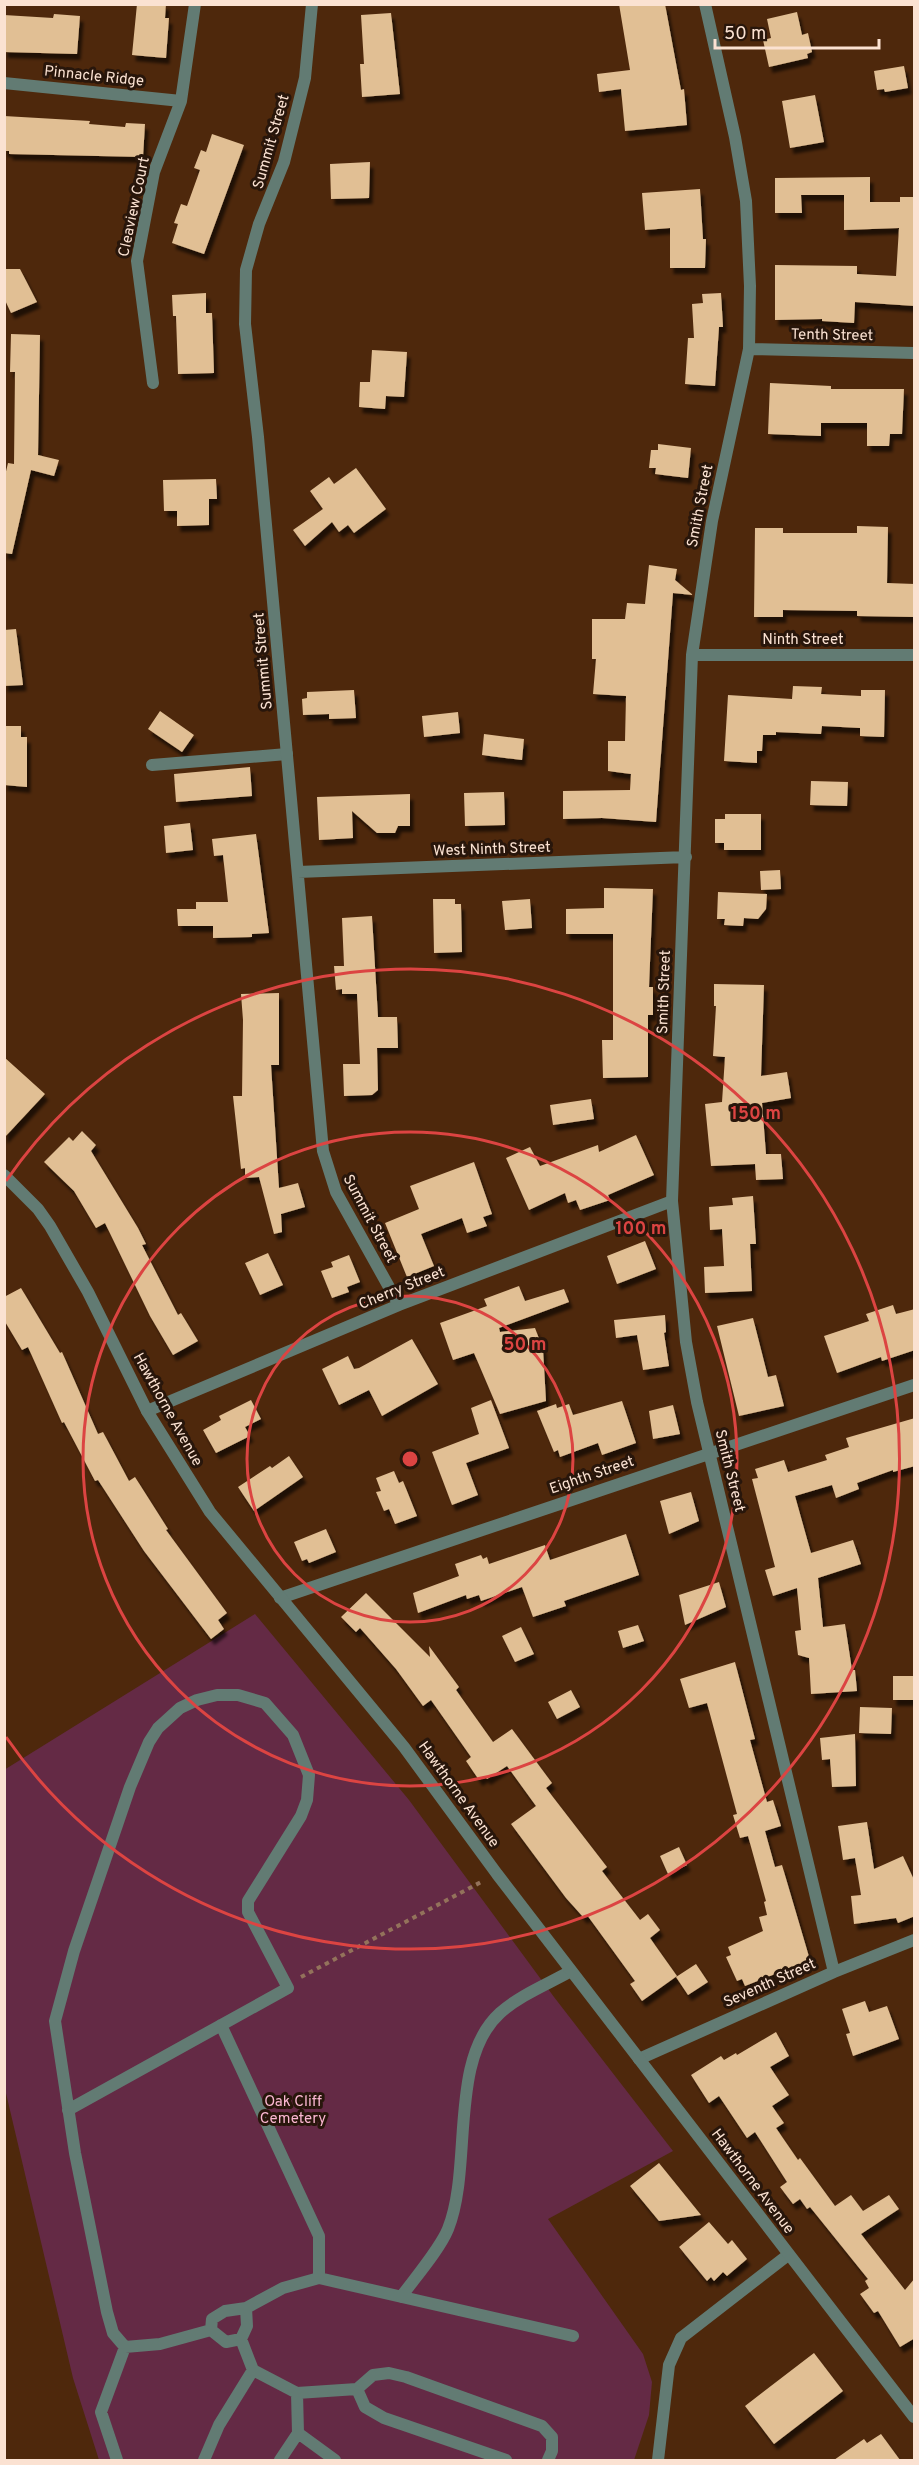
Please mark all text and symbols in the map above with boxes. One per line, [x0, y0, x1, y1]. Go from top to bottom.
scale bar [715, 12, 878, 50]
text: 50 m [724, 23, 766, 46]
street label: Pinnacle Ridge [43, 62, 145, 92]
street label: Summit Street [249, 93, 295, 191]
street label: Cleaview Court [115, 155, 155, 259]
street label: Tenth Street [791, 326, 873, 346]
street label: Smith Street [684, 463, 718, 549]
street label: Summit Street [250, 612, 278, 710]
street label: Ninth Street [762, 631, 844, 650]
street label: West Ninth Street [433, 838, 551, 862]
street label: Smith Street [654, 950, 676, 1034]
text: 150 m [731, 1103, 781, 1126]
street label: Summit Street [338, 1172, 400, 1266]
text: 100 m [615, 1218, 667, 1241]
street label: Cherry Street [356, 1263, 448, 1315]
text: 50 m [503, 1334, 547, 1357]
street label: Hawthorne Avenue [128, 1350, 206, 1470]
street label: Smith Street [710, 1428, 748, 1514]
centre of rings [400, 1449, 420, 1469]
street label: Eighth Street [547, 1453, 637, 1499]
street label: Hawthorne Avenue [413, 1738, 503, 1852]
street label: Seventh Street [721, 1955, 819, 2013]
park label: Oak Cliff Cemetery [260, 2093, 326, 2129]
street label: Hawthorne Avenue [706, 2126, 798, 2238]

